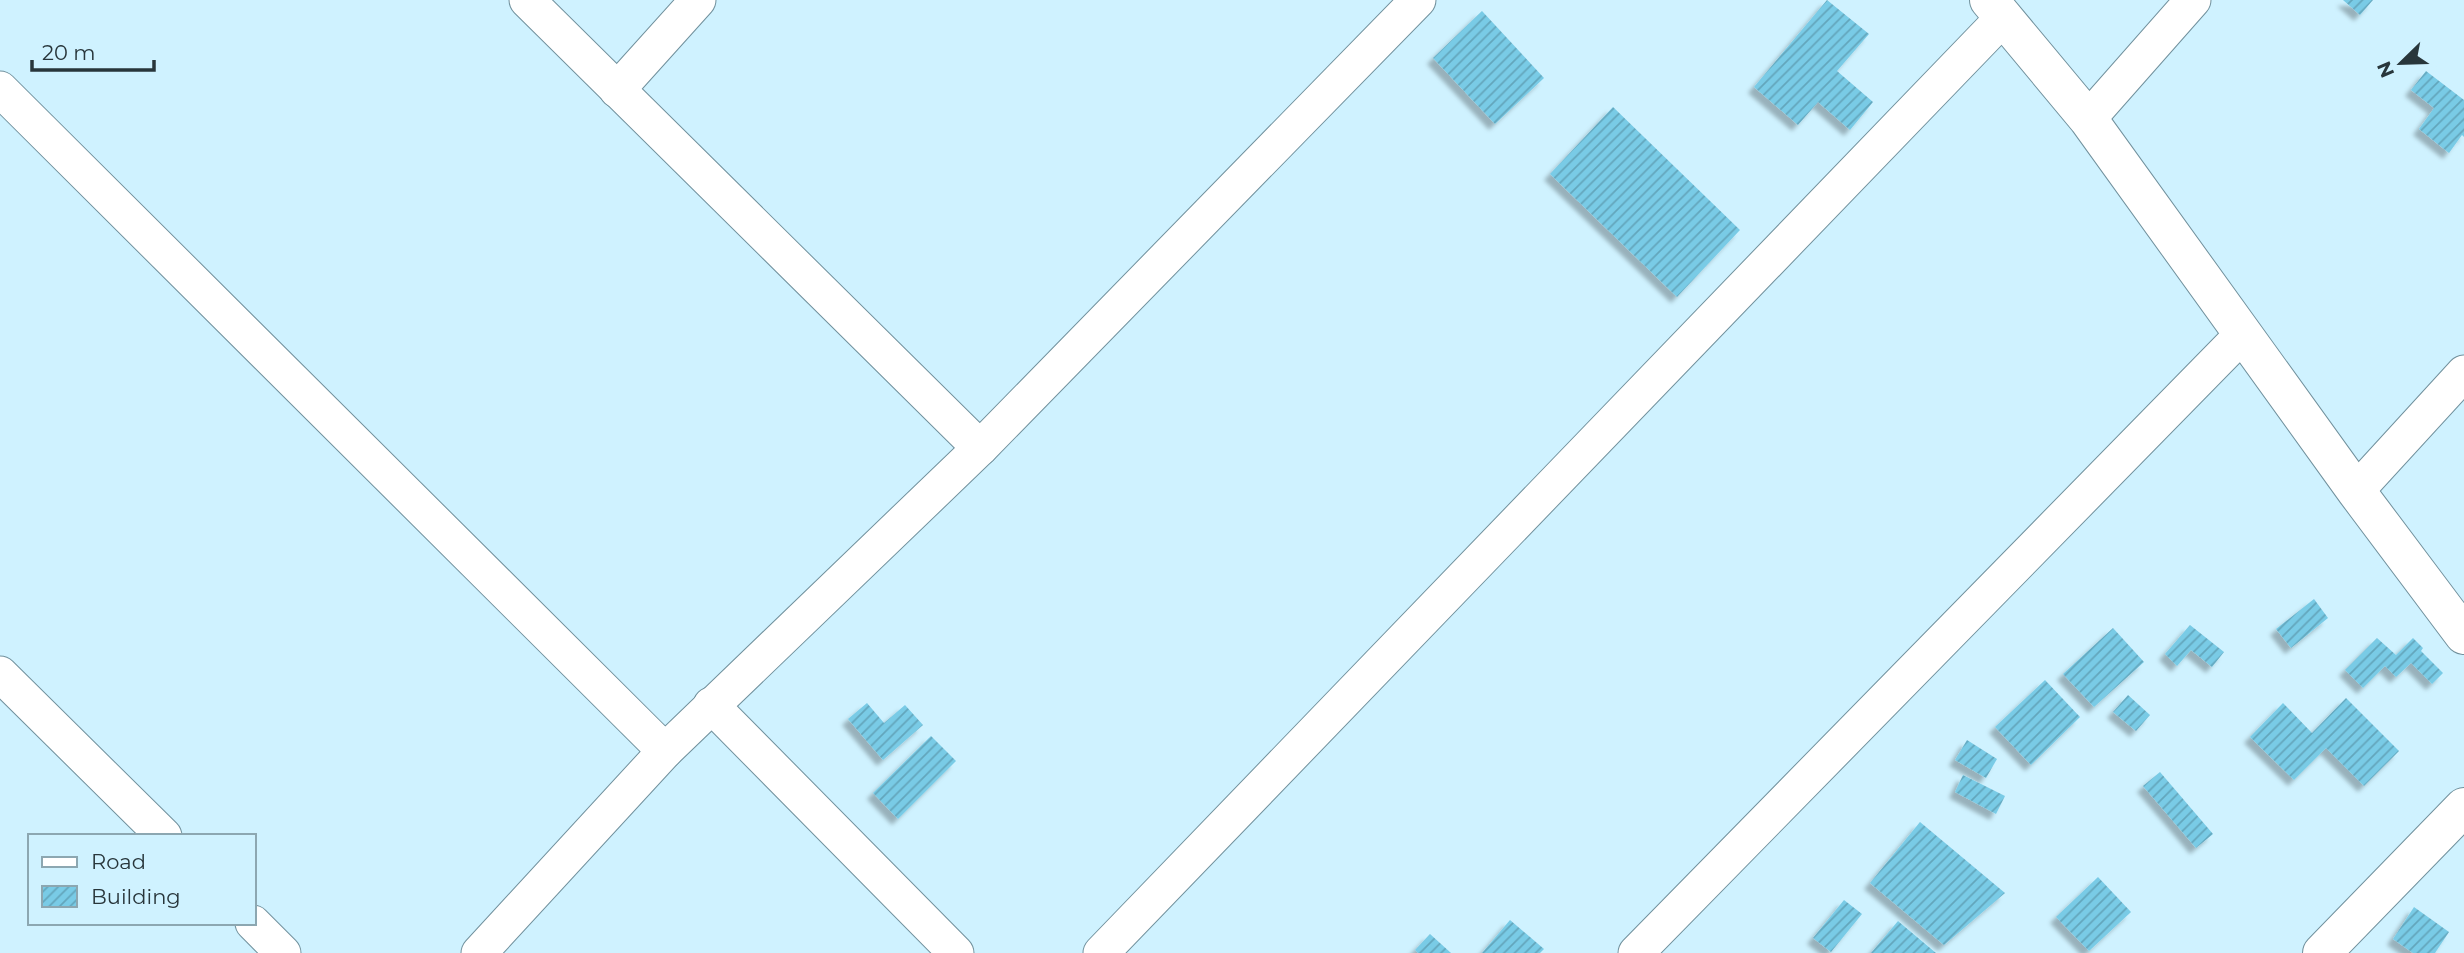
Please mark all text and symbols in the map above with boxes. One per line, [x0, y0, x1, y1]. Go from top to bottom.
scale bar [32, 28, 154, 72]
north arrow [2366, 28, 2436, 98]
text: 20 m [42, 40, 96, 65]
text: N [2372, 58, 2399, 81]
legend [28, 834, 256, 925]
text: Road [91, 849, 146, 874]
text: Building [91, 884, 181, 909]

